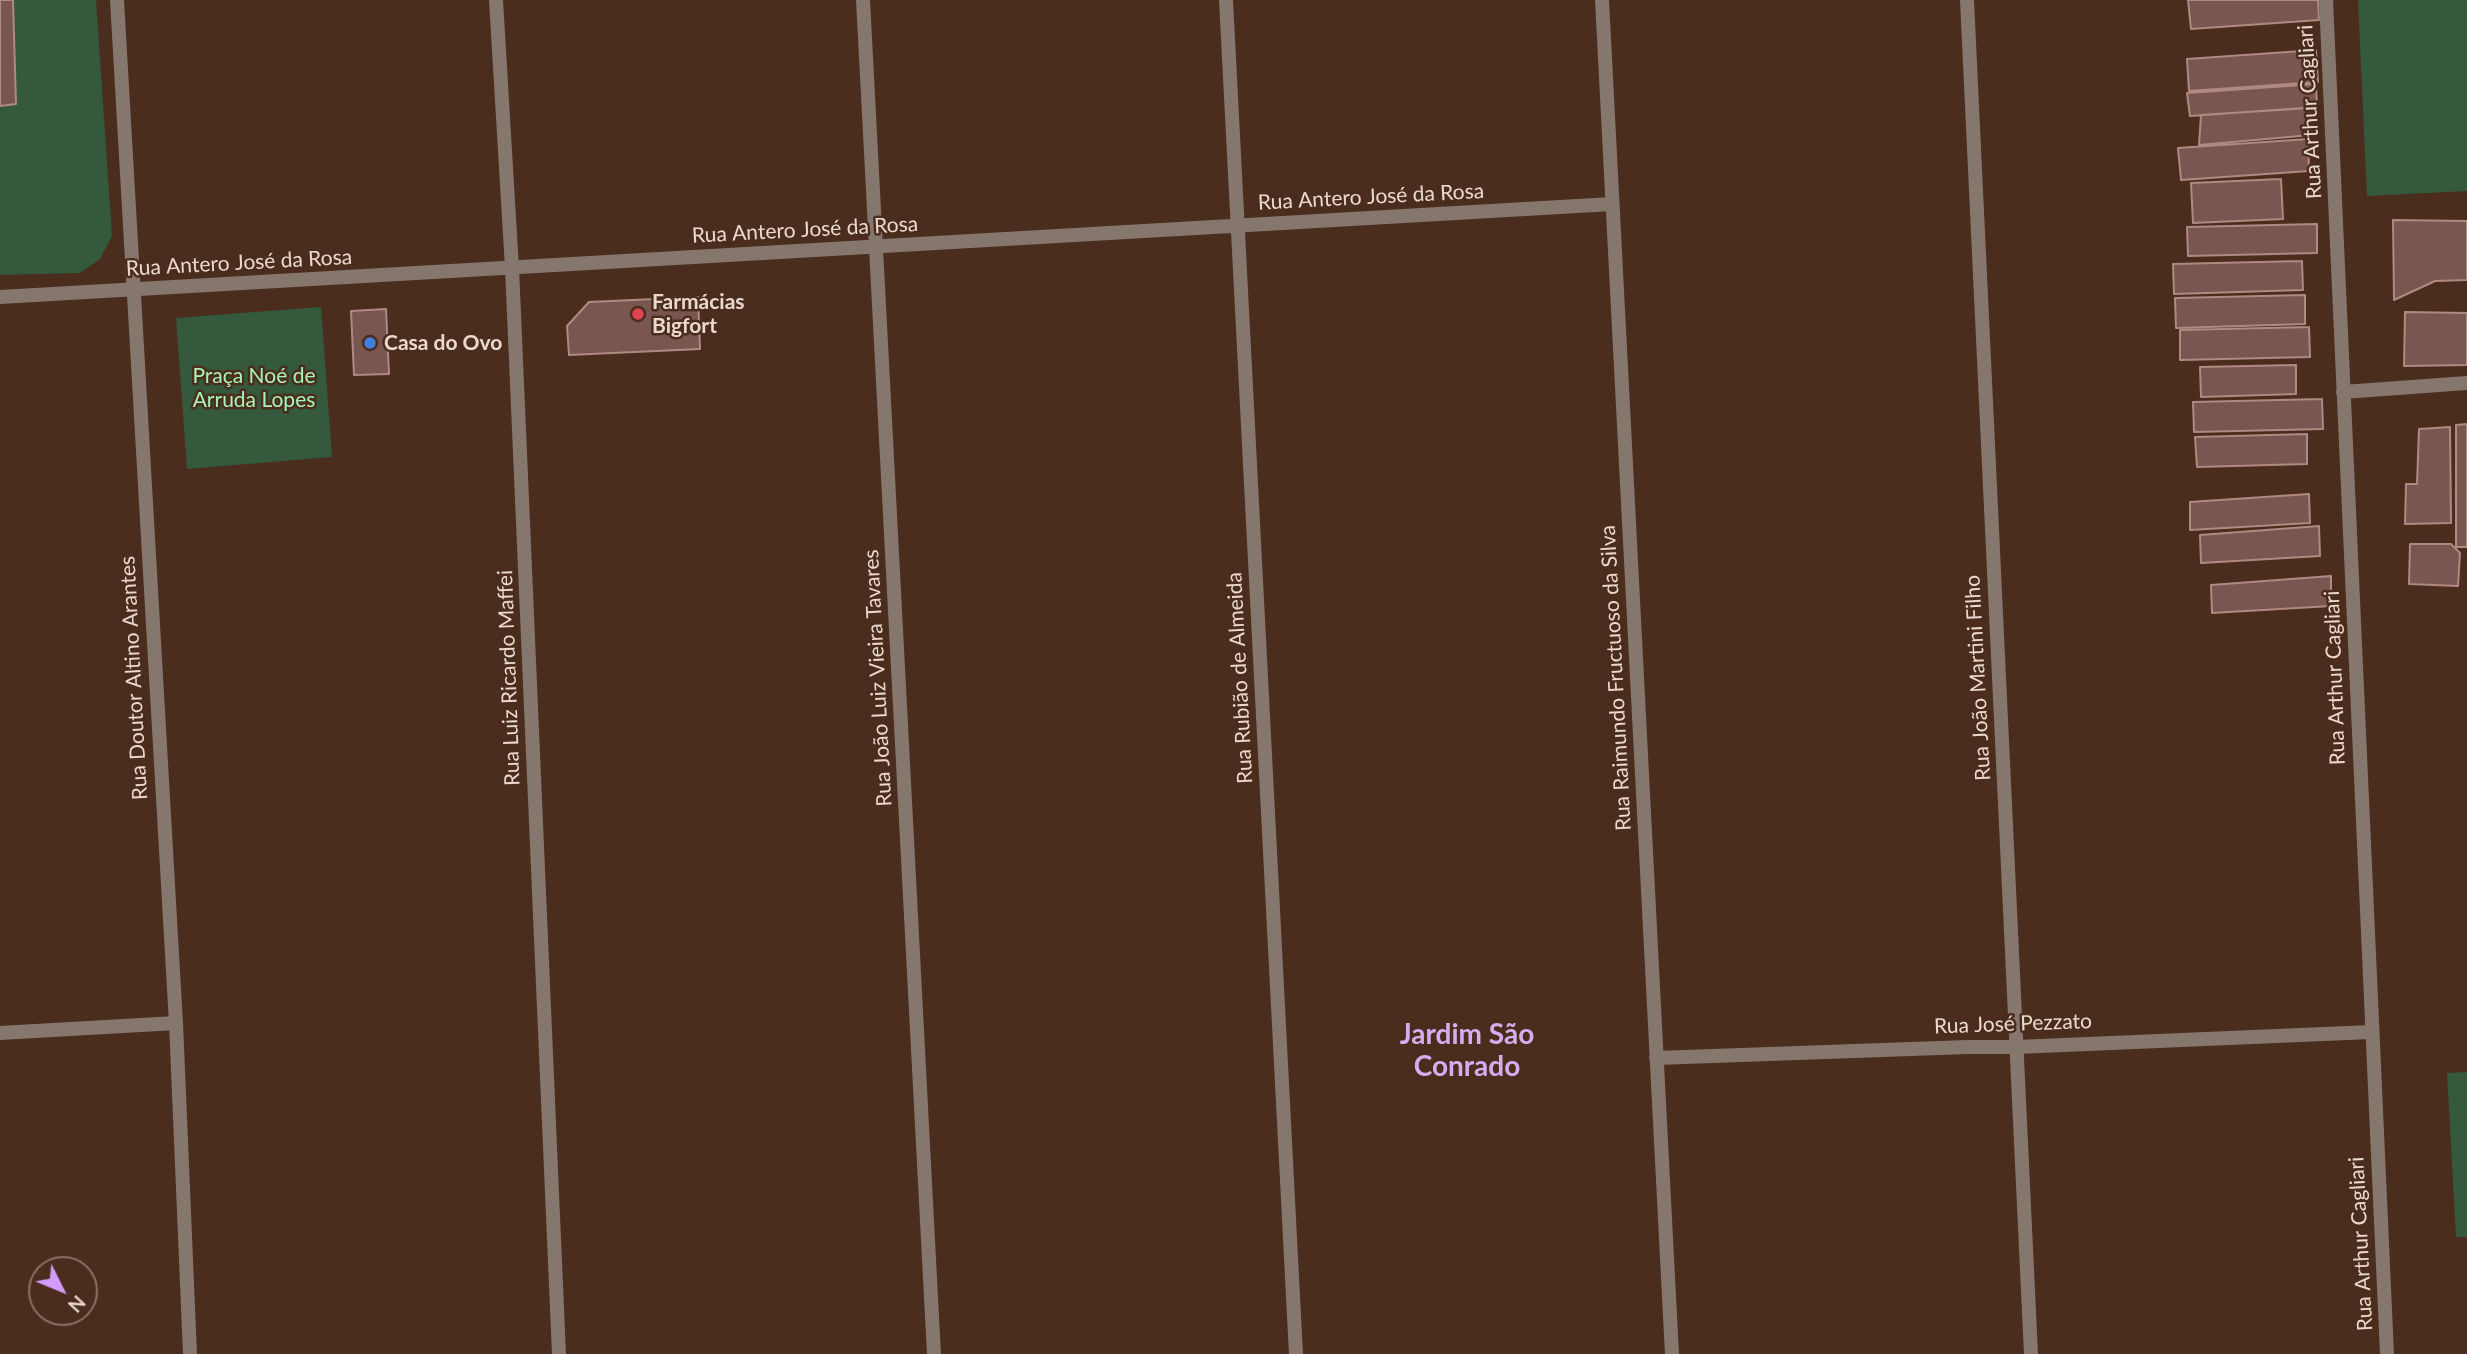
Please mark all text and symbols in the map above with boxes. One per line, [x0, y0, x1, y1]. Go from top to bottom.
street label: Rua Arthur Cagliari [2293, 24, 2327, 200]
street label: Rua Antero José da Rosa [1257, 178, 1485, 216]
street label: Rua Antero José da Rosa [691, 211, 919, 249]
street label: Rua Antero José da Rosa [125, 244, 353, 282]
place label: Farmácias Bigfort [652, 289, 745, 339]
marker: Farmácias Bigfort [630, 306, 646, 322]
place label: Casa do Ovo [384, 330, 502, 356]
marker: Casa do Ovo [362, 335, 378, 351]
park label: Praça Noé de Arruda Lopes [192, 363, 316, 413]
street label: Rua Raimundo Fructuoso da Silva [1595, 524, 1637, 832]
street label: Rua João Luiz Vieira Tavares [859, 549, 897, 807]
street label: Rua Doutor Altino Arantes [115, 555, 153, 801]
street label: Rua Luiz Ricardo Maffei [493, 570, 525, 786]
street label: Rua Rubião de Almeida [1222, 571, 1258, 785]
street label: Rua João Martini Filho [1960, 574, 1996, 782]
street label: Rua Arthur Cagliari [2319, 590, 2351, 766]
street label: Rua José Pezzato [1934, 1009, 2092, 1039]
district label: Jardim São Conrado [1400, 1018, 1534, 1084]
street label: Rua Arthur Cagliari [2344, 1156, 2378, 1332]
north arrow [28, 1256, 98, 1326]
text: N [64, 1291, 91, 1317]

